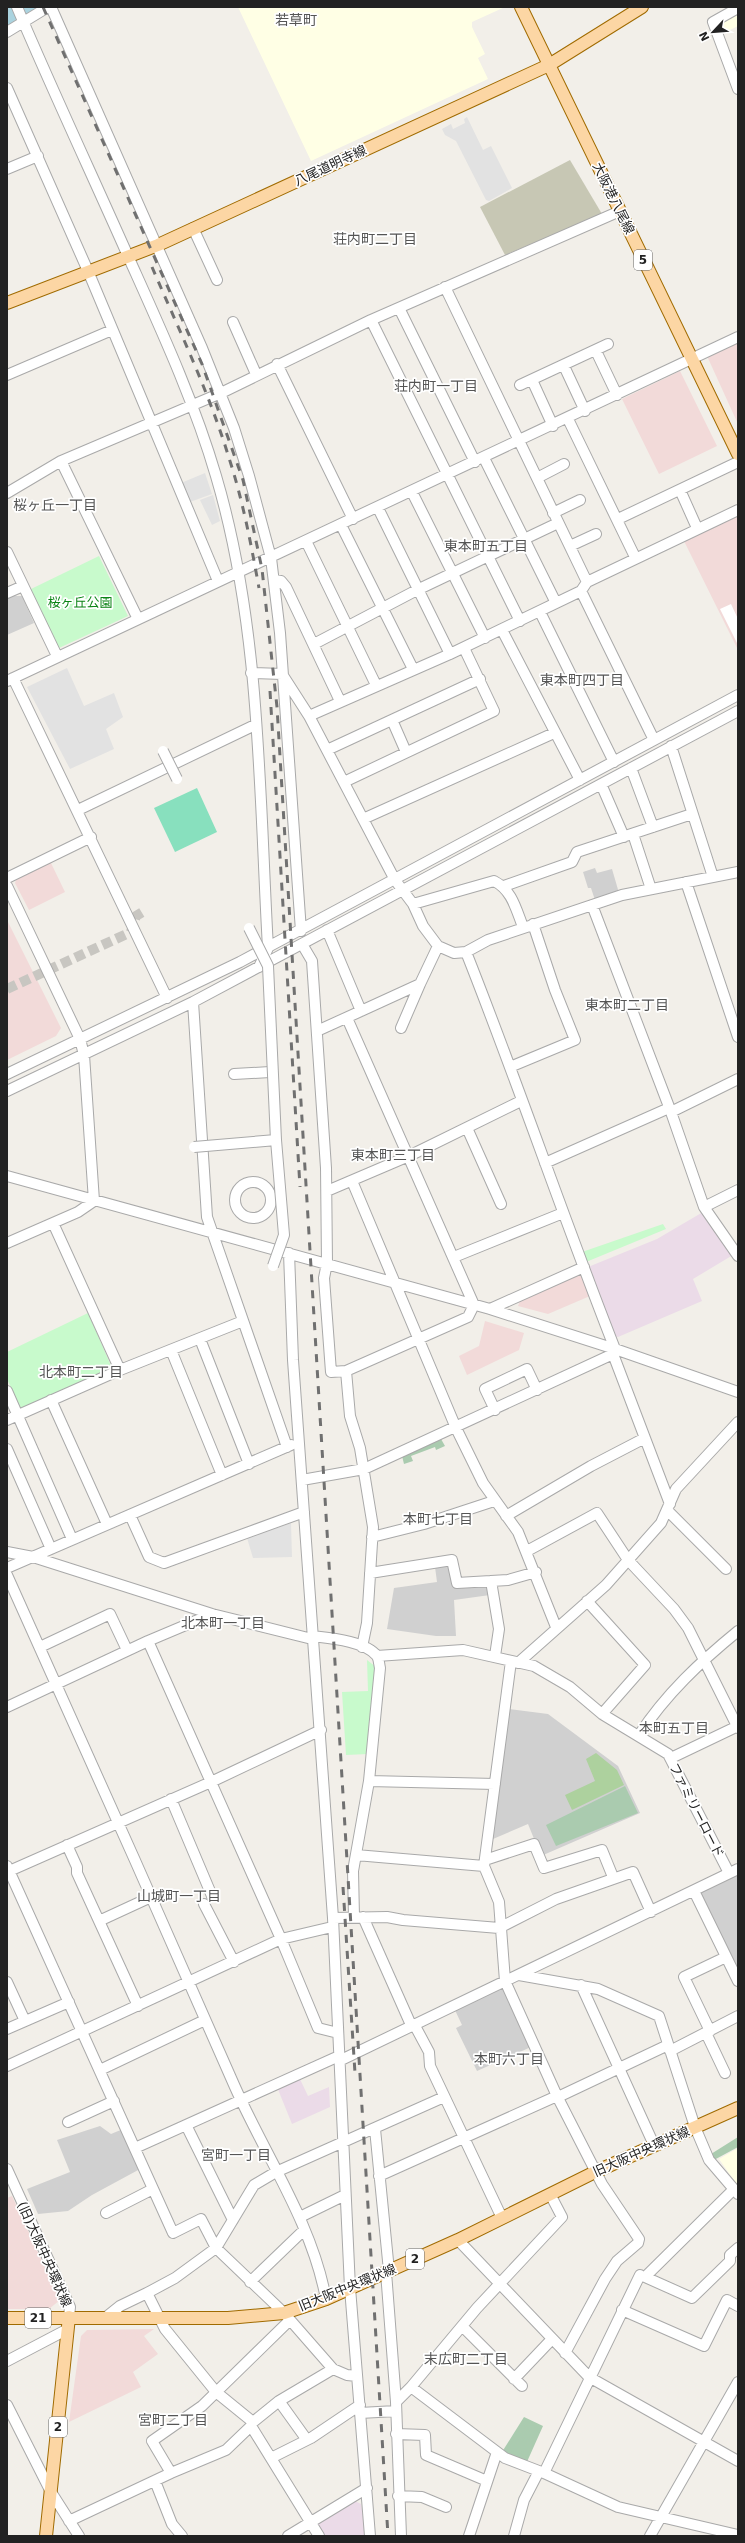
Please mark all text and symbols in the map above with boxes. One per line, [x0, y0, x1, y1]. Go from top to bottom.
district label: 若草町 [275, 12, 317, 28]
north arrow [693, 12, 733, 52]
text: N [697, 29, 712, 43]
street label: 八尾道明寺線 [292, 142, 369, 189]
street label: 大阪港八尾線 [590, 160, 637, 237]
district label: 荘内町二丁目 [333, 231, 417, 247]
road number: 5 [634, 250, 652, 270]
district label: 荘内町一丁目 [394, 378, 478, 394]
district label: 桜ヶ丘一丁目 [13, 497, 97, 513]
district label: 東本町五丁目 [444, 538, 528, 554]
park label: 桜ヶ丘公園 [47, 595, 113, 610]
district label: 東本町四丁目 [540, 672, 624, 688]
district label: 東本町二丁目 [585, 997, 669, 1013]
district label: 東本町三丁目 [351, 1147, 435, 1163]
district label: 北本町二丁目 [39, 1364, 123, 1380]
district label: 本町七丁目 [403, 1511, 473, 1527]
district label: 北本町一丁目 [181, 1615, 265, 1631]
district label: 本町五丁目 [639, 1720, 709, 1736]
street label: ファミリーロード [666, 1760, 727, 1860]
district label: 山城町一丁目 [137, 1888, 221, 1904]
district label: 本町六丁目 [474, 2051, 544, 2067]
street label: 旧大阪中央環状線 [591, 2123, 692, 2179]
district label: 宮町一丁目 [201, 2147, 271, 2163]
street label: (旧)大阪中央環状線 [14, 2199, 75, 2309]
road number: 2 [406, 2249, 424, 2269]
street label: 旧大阪中央環状線 [296, 2261, 398, 2314]
road number: 21 [25, 2308, 51, 2328]
district label: 末広町二丁目 [424, 2351, 508, 2367]
district label: 宮町二丁目 [138, 2412, 208, 2428]
road number: 2 [49, 2417, 67, 2437]

